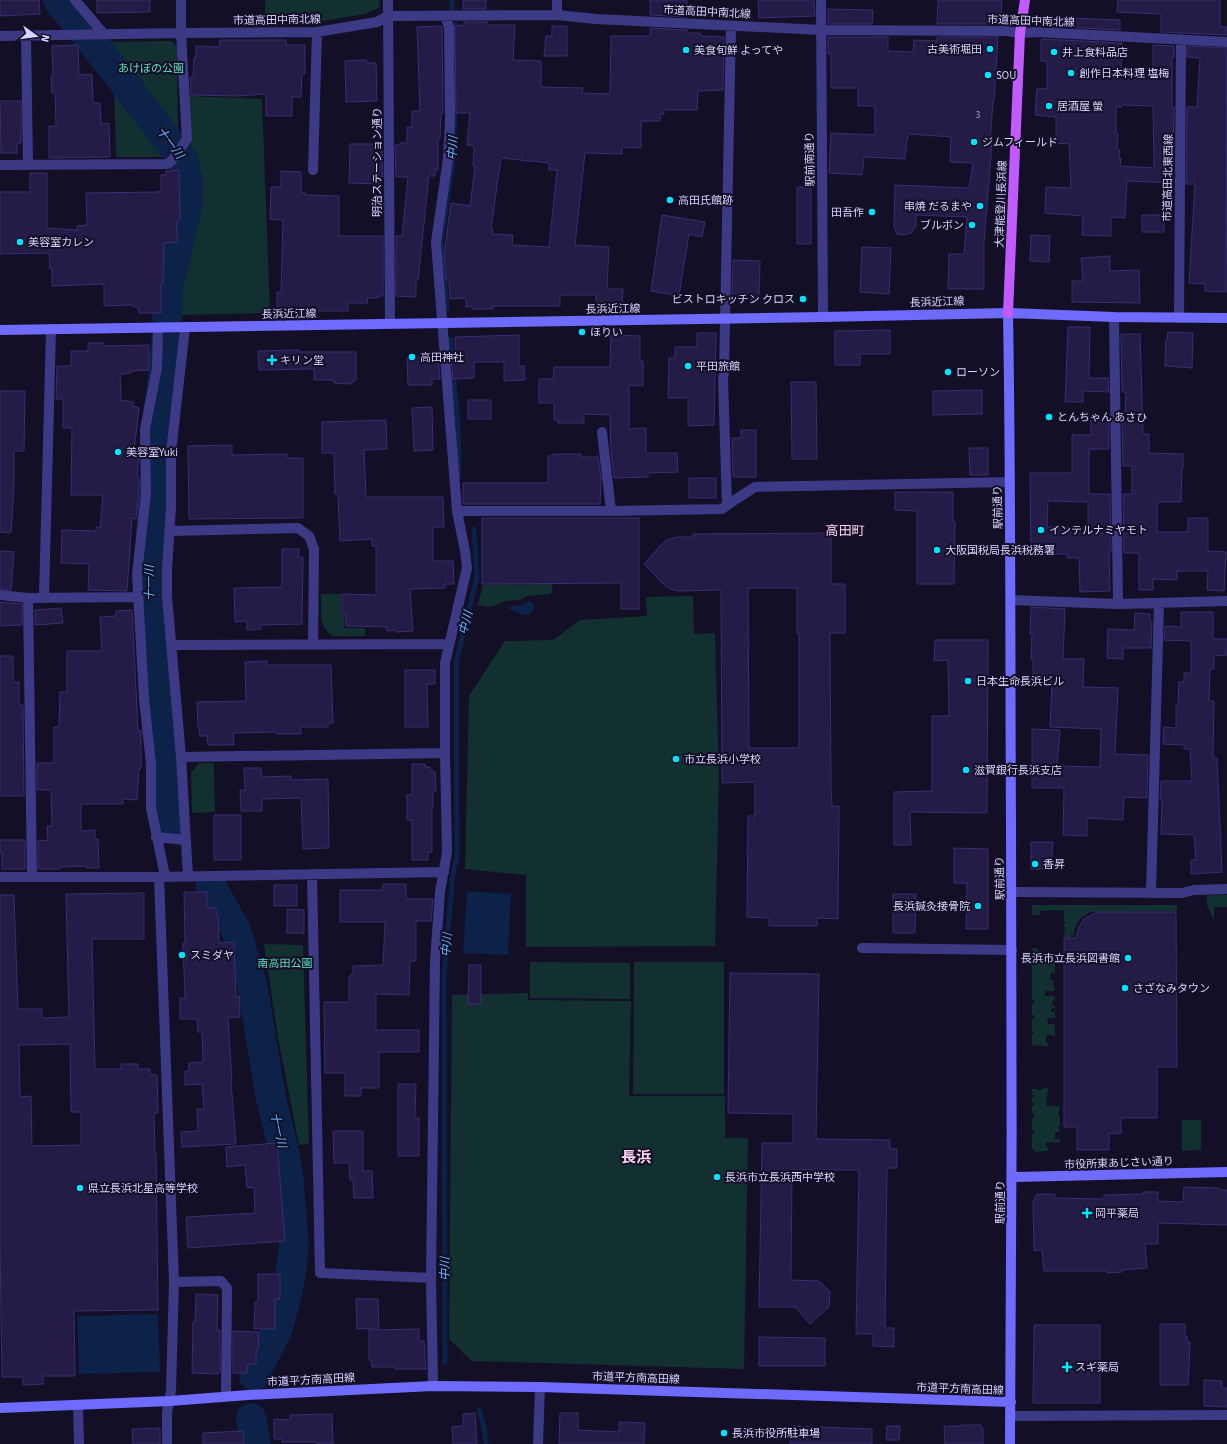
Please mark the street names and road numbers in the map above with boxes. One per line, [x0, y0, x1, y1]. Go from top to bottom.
street label: 市道高田中南北線 [663, 2, 751, 22]
street label: 市道高田中南北線 [233, 12, 321, 28]
street label: 市道高田中南北線 [987, 12, 1075, 30]
street label: 明治ステーション通り [370, 107, 385, 217]
street label: 駅前南通り [802, 131, 818, 187]
street label: 市道高田北東西線 [1160, 134, 1176, 222]
street label: 大津能登川長浜線 [992, 160, 1010, 248]
street label: 長浜近江線 [909, 294, 965, 310]
street label: 長浜近江線 [585, 301, 641, 317]
street label: 長浜近江線 [261, 306, 317, 322]
street label: 駅前通り [990, 485, 1006, 529]
street label: 駅前通り [992, 856, 1008, 900]
street label: 市役所東あじさい通り [1064, 1154, 1174, 1172]
street label: 駅前通り [993, 1180, 1008, 1224]
street label: 市道平方南高田線 [592, 1369, 680, 1387]
street label: 市道平方南高田線 [267, 1370, 355, 1390]
street label: 市道平方南高田線 [916, 1380, 1004, 1398]

